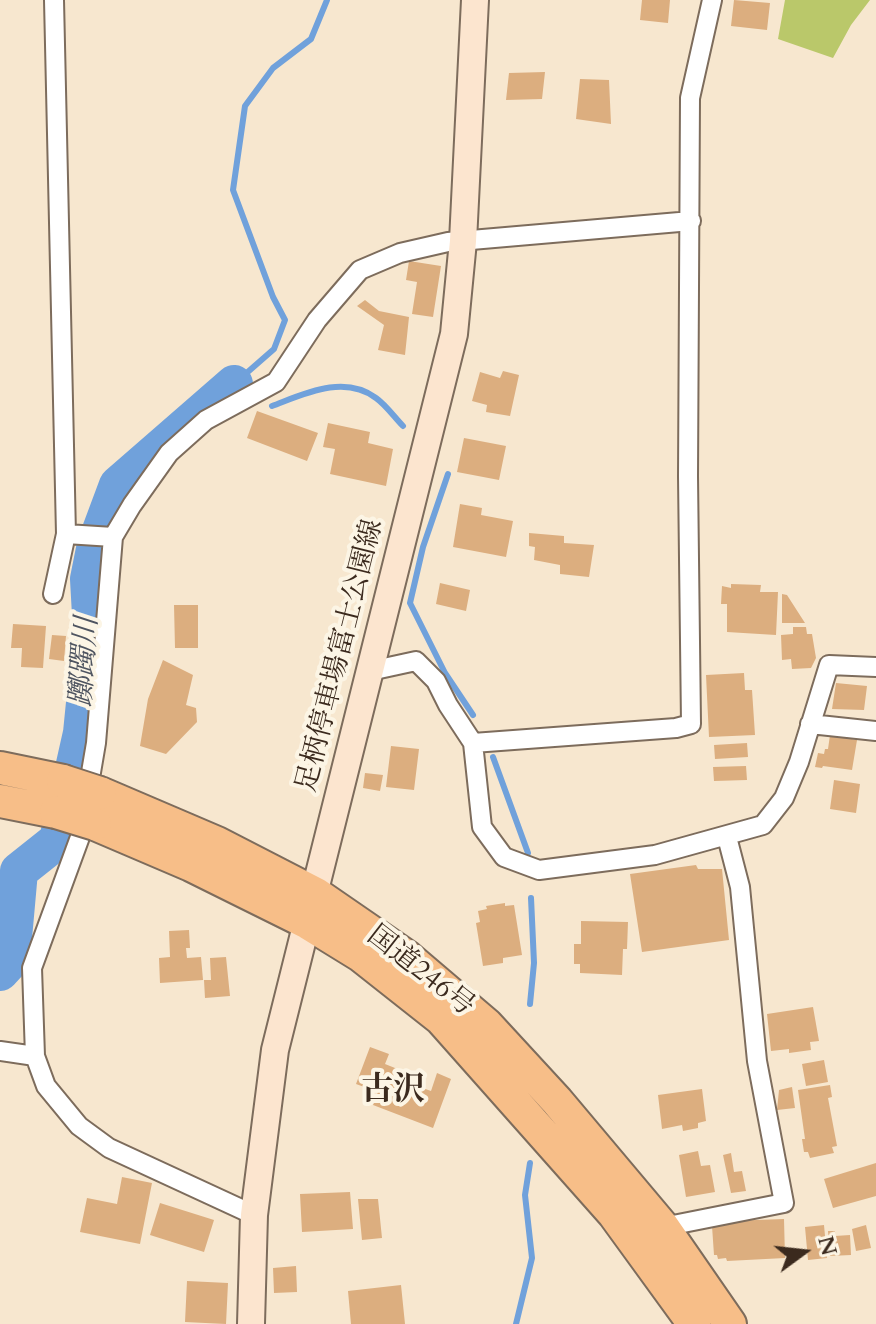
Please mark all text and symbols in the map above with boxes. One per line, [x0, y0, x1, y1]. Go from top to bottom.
street label: 足柄停車場富士公園線 [291, 516, 391, 796]
water label: 躑躅川 [65, 616, 107, 708]
street label: 国道246号 [360, 920, 480, 1024]
district label: 古沢 [361, 1073, 425, 1111]
north arrow [764, 1212, 844, 1292]
text: N [810, 1233, 844, 1259]

